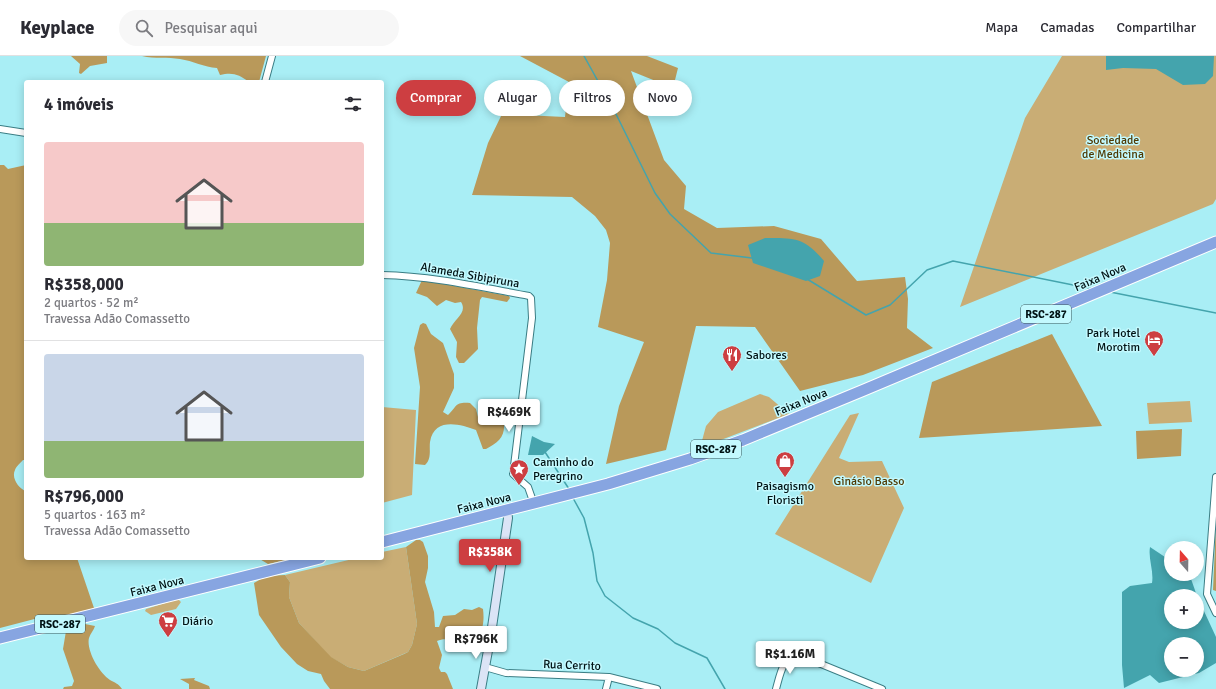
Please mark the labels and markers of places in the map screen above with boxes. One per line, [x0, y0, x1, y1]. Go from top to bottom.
place label: Park Hotel Morotim [1086, 326, 1140, 355]
hotel icon: Park Hotel Morotim [1143, 329, 1165, 357]
restaurant icon: Sabores [721, 344, 743, 372]
place label: Sabores [746, 348, 787, 363]
pin: R$469K [476, 399, 542, 433]
shop icon: Paisagismo Floristi [774, 450, 796, 478]
place label: Caminho do Peregrino [533, 455, 594, 484]
place icon: Caminho do Peregrino [508, 458, 530, 486]
place label: Paisagismo Floristi [756, 479, 814, 508]
pin: R$358K [457, 539, 523, 573]
supermarket icon: Diário [157, 610, 179, 638]
place label: Diário [182, 614, 213, 629]
pin: R$796K [443, 626, 509, 660]
pin: R$1.16M [753, 641, 827, 675]

